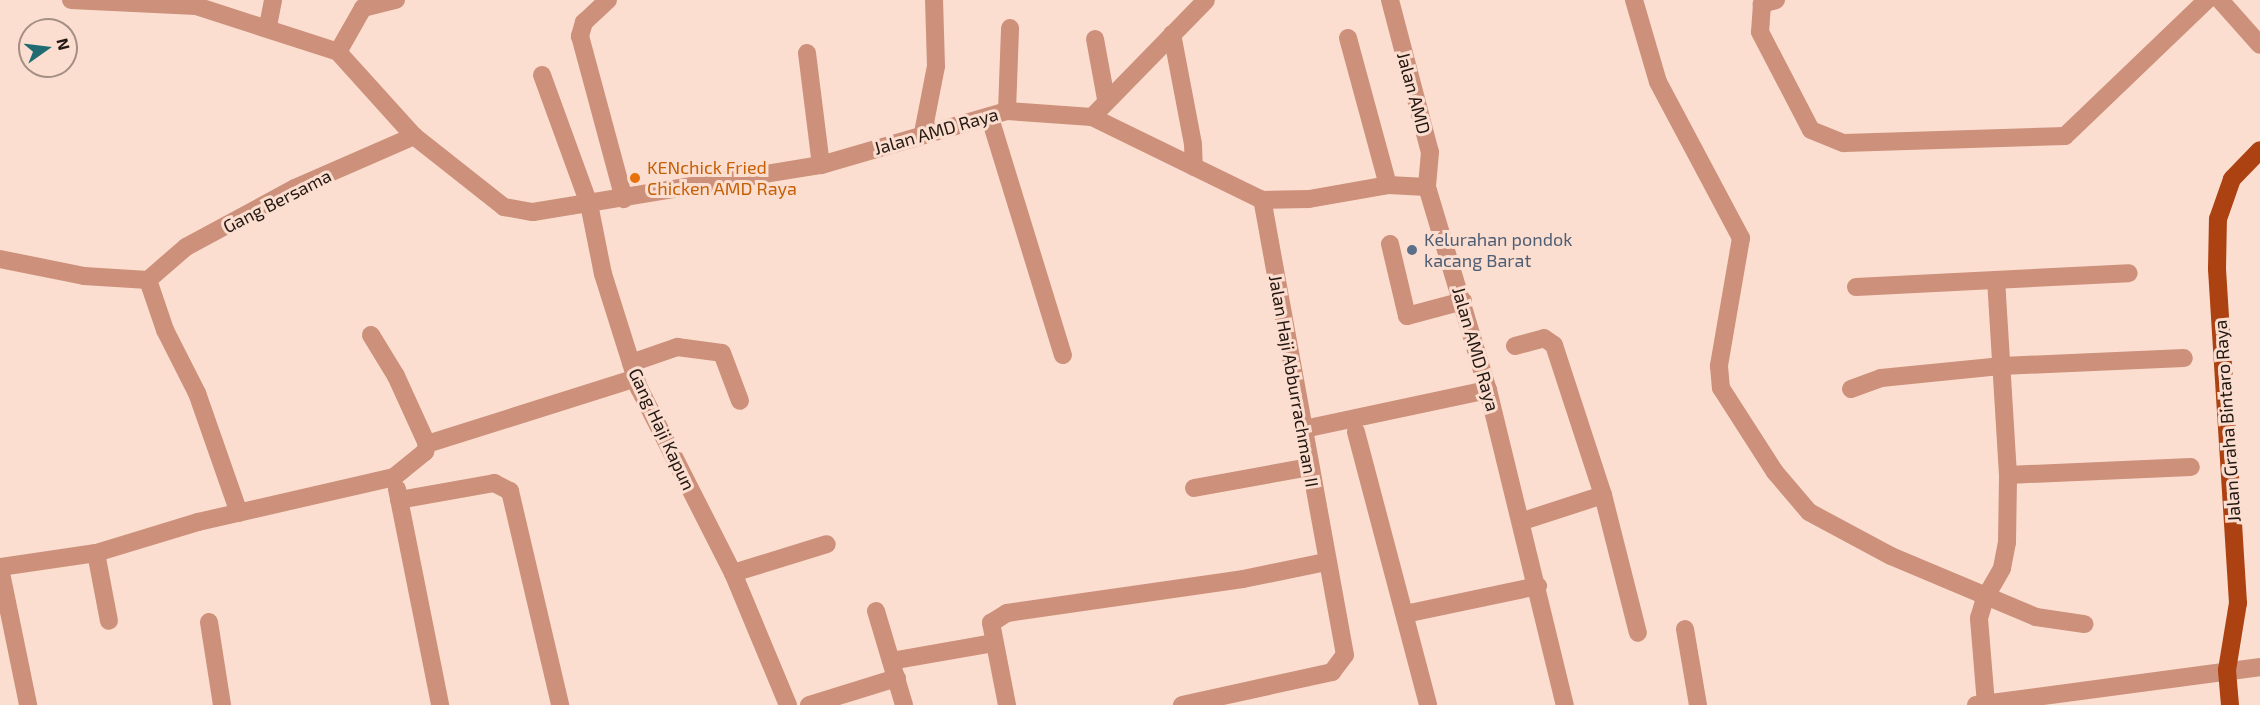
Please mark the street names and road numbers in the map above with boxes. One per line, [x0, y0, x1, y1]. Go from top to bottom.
street label: Jalan AMD [1393, 49, 1435, 137]
street label: Jalan AMD Raya [871, 103, 1001, 159]
street label: Gang Bersama [219, 164, 335, 238]
street label: Jalan Haji Abburrachman II [1265, 273, 1323, 489]
street label: Jalan AMD Raya [1448, 284, 1504, 414]
street label: Jalan Graha Bintaro Raya [2209, 319, 2245, 523]
street label: Gang Haji Kapun [624, 364, 700, 494]

